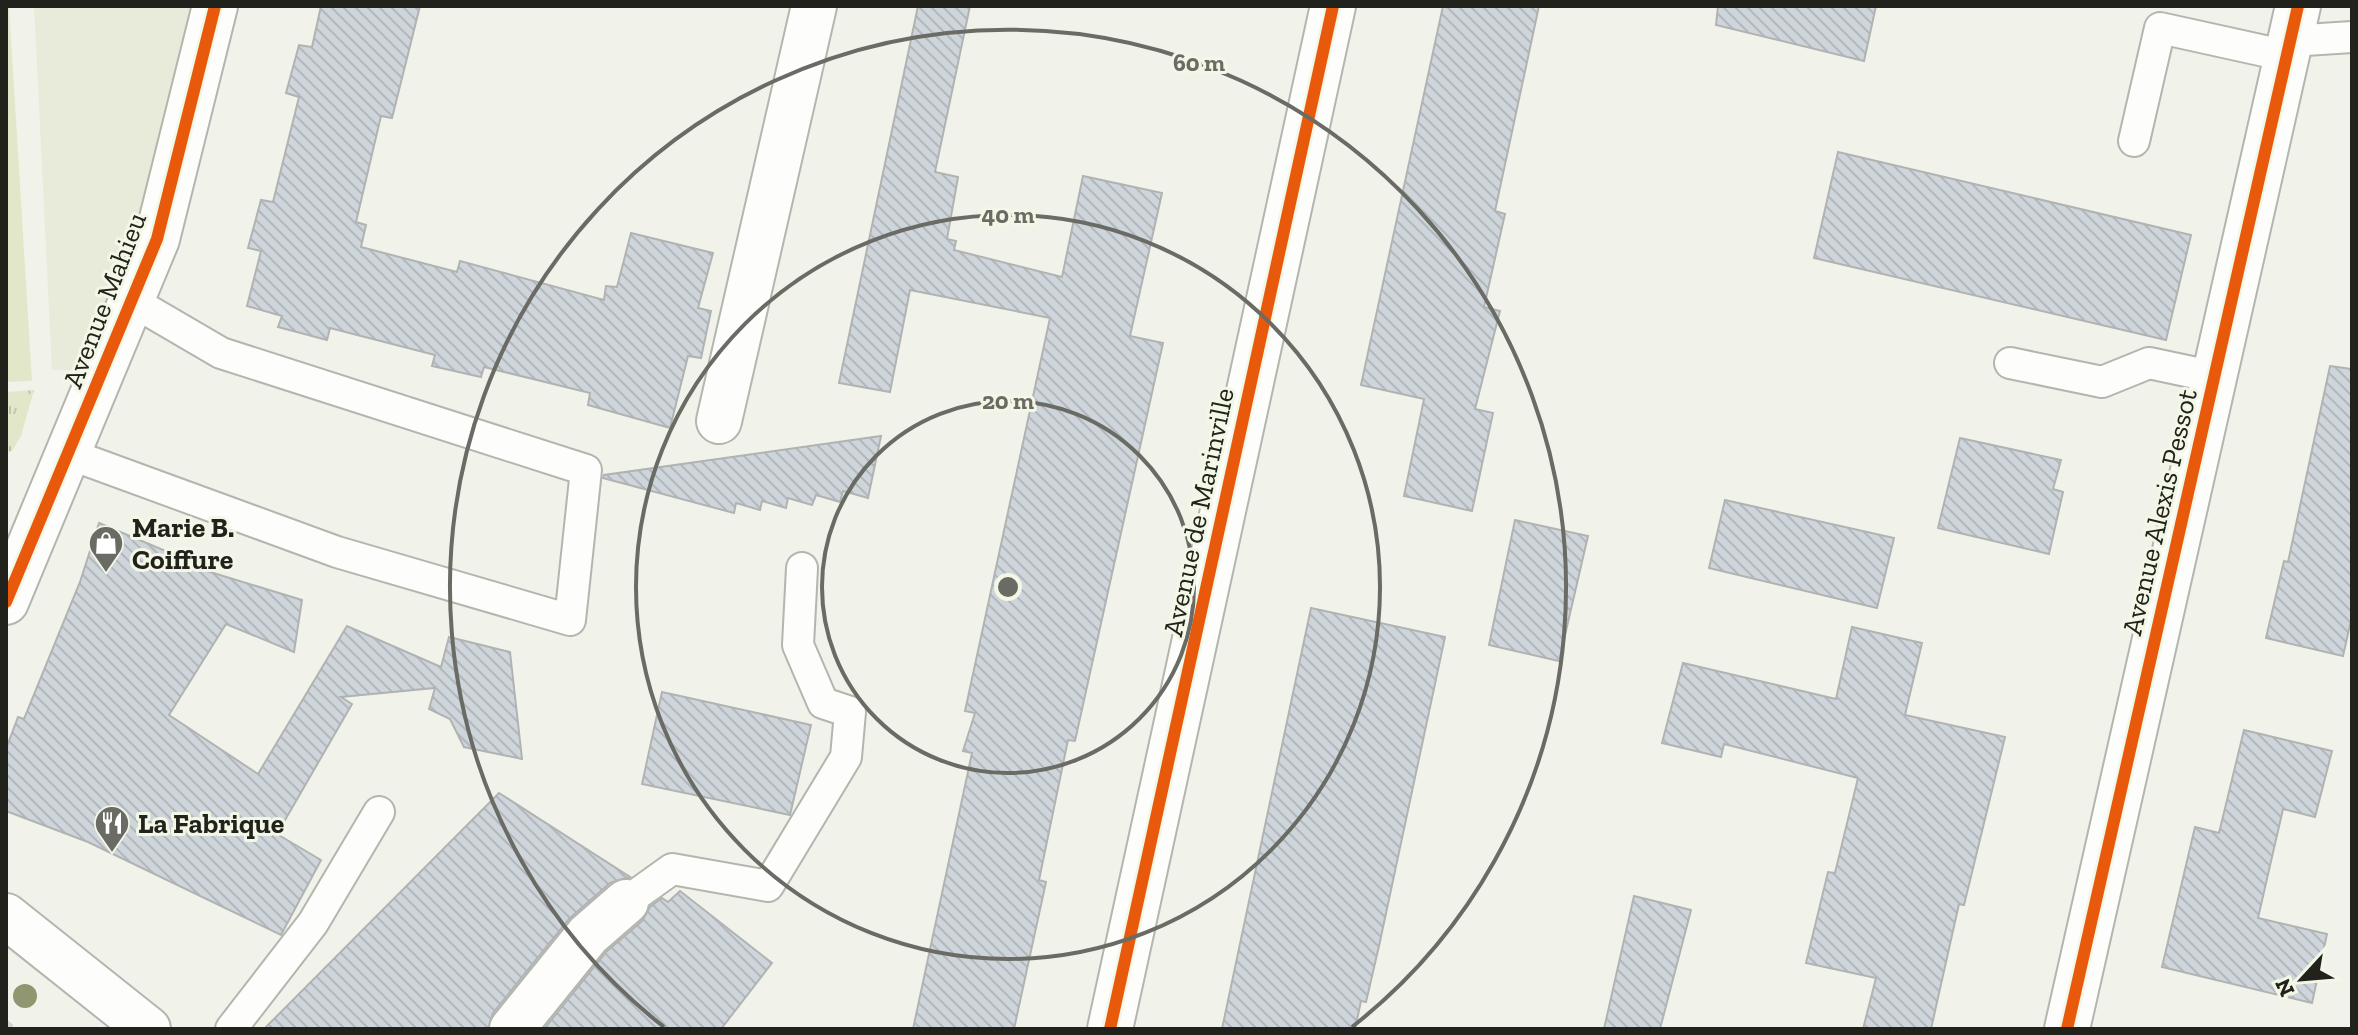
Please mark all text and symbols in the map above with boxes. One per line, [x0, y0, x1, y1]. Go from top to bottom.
text: 60 m [1173, 48, 1225, 77]
text: 40 m [981, 200, 1035, 229]
street label: Avenue Mahieu [56, 207, 153, 393]
street label: Avenue de Marinville [1156, 385, 1241, 639]
street label: Avenue Alexis Pessot [2115, 385, 2204, 638]
text: 20 m [982, 386, 1034, 415]
place label: Marie B. Coiffure [132, 511, 234, 576]
shop icon: Marie B. Coiffure [87, 524, 125, 574]
centre of rings [994, 573, 1022, 601]
restaurant icon: La Fabrique [93, 804, 131, 854]
place label: La Fabrique [138, 807, 284, 840]
north arrow [2262, 939, 2342, 1019]
text: N [2269, 974, 2300, 1001]

